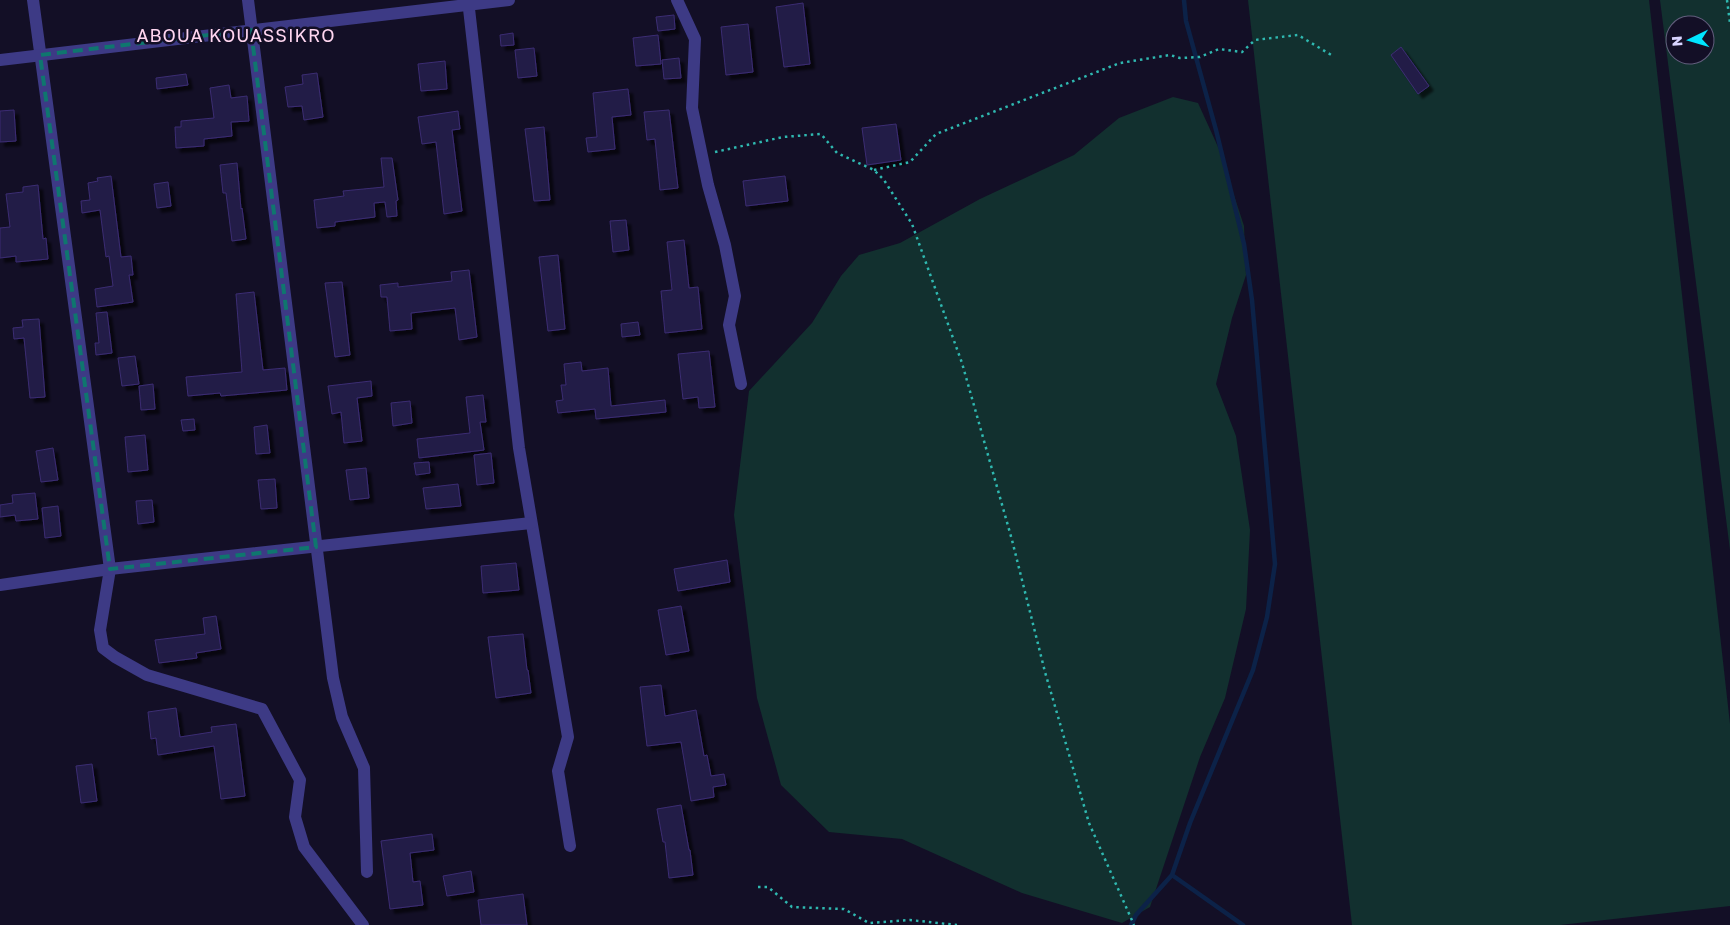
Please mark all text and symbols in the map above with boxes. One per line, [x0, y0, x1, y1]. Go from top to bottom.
north arrow [1665, 15, 1715, 65]
district label: ABOUA KOUASSIKRO [136, 24, 336, 46]
text: N [1668, 35, 1685, 47]

